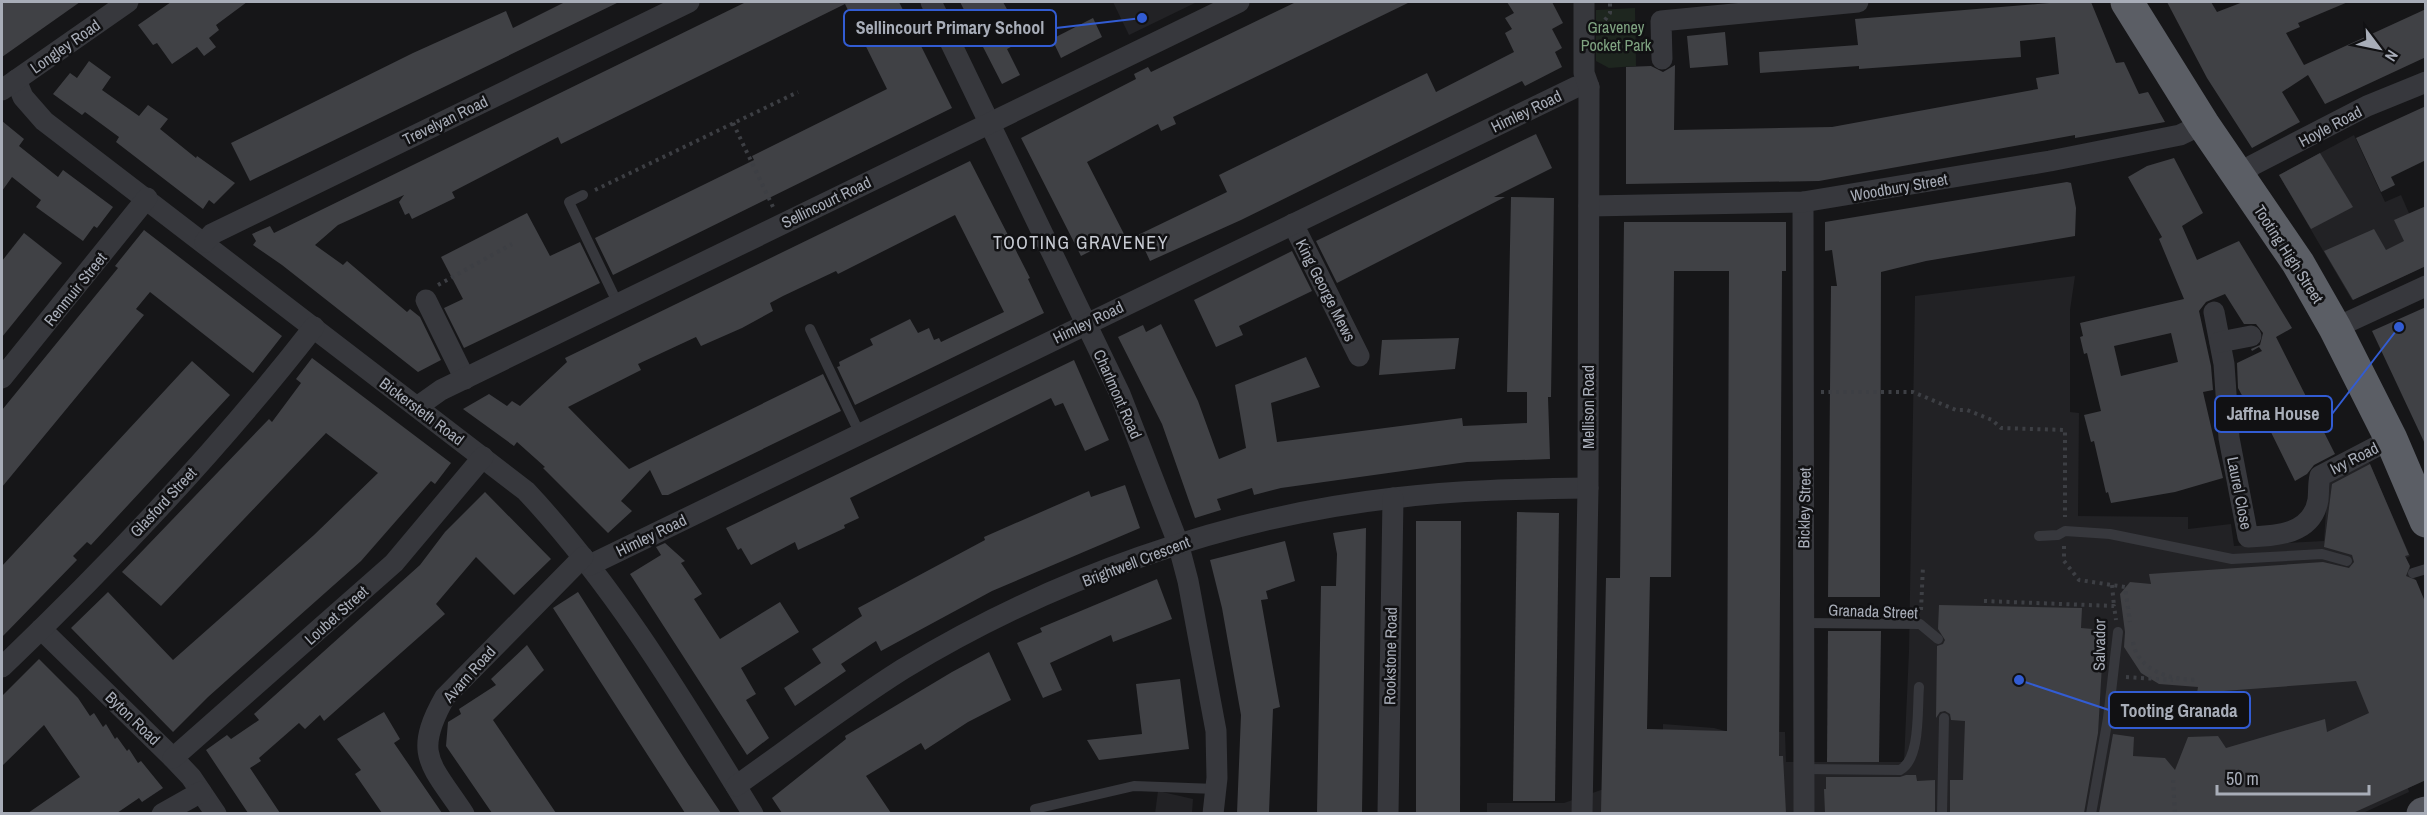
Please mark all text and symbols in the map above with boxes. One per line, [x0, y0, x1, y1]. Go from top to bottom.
callout: Sellincourt Primary School [844, 10, 1056, 46]
street label: Longley Road [26, 14, 104, 78]
text: Sellincourt Primary School [856, 15, 1044, 40]
park label: Graveney Pocket Park [1581, 16, 1652, 56]
north arrow [2349, 18, 2409, 78]
text: N [2380, 46, 2404, 66]
street label: Himley Road [1487, 84, 1565, 138]
street label: Trevelyan Road [399, 90, 491, 150]
street label: Hoyle Road [2295, 100, 2365, 152]
street label: Woodbury Street [1849, 168, 1950, 206]
street label: Sellincourt Road [778, 171, 874, 233]
street label: Tooting High Street [2249, 201, 2329, 308]
district label: TOOTING GRAVENEY [993, 230, 1169, 255]
street label: King George Mews [1291, 235, 1361, 345]
street label: Renmuir Street [38, 247, 112, 330]
street label: Himley Road [1049, 295, 1127, 349]
street label: Charlmont Road [1089, 346, 1147, 442]
street label: Mellison Road [1577, 365, 1599, 449]
street label: Bickersteth Road [375, 372, 469, 450]
callout: Jaffna House [2215, 396, 2332, 432]
text: Jaffna House [2227, 401, 2319, 426]
street label: Ivy Road [2326, 436, 2382, 480]
street label: Laurel Close [2222, 455, 2258, 531]
street label: Glasford Street [125, 462, 201, 542]
street label: Bickley Street [1792, 467, 1816, 549]
street label: Himley Road [612, 508, 690, 562]
street label: Brightwell Crescent [1079, 530, 1193, 592]
street label: Loubet Street [299, 580, 373, 650]
street label: Granada Street [1828, 598, 1919, 624]
street label: Rookstone Road [1378, 607, 1402, 705]
street label: Salvador [2088, 618, 2110, 671]
street label: Avarn Road [437, 641, 500, 708]
street label: Byton Road [101, 686, 165, 750]
callout: Tooting Granada [2109, 692, 2250, 728]
text: Tooting Granada [2120, 698, 2238, 723]
scale bar [2217, 758, 2368, 796]
text: 50 m [2226, 766, 2259, 791]

